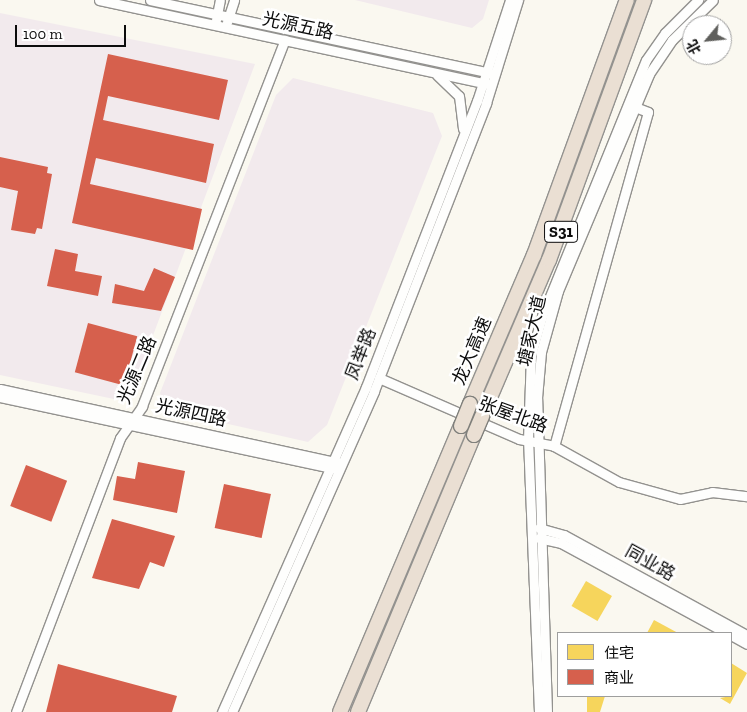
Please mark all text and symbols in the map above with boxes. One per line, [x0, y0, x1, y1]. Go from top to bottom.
street label: 光源五路 [261, 8, 335, 44]
scale bar [18, 15, 129, 47]
north arrow [682, 15, 732, 65]
text: 100 m [23, 25, 62, 43]
text: 北 [683, 37, 705, 57]
road number: S31 [544, 218, 578, 246]
street label: 塘家大道 [513, 293, 551, 369]
street label: 龙大高速 [448, 314, 496, 388]
street label: 凤举路 [341, 325, 381, 383]
street label: 光源二路 [113, 333, 161, 407]
street label: 张屋北路 [475, 393, 551, 437]
street label: 光源四路 [154, 395, 228, 431]
street label: 同业路 [621, 540, 679, 586]
legend [557, 632, 732, 697]
text: 住宅 [604, 644, 634, 662]
text: 商业 [604, 669, 634, 687]

